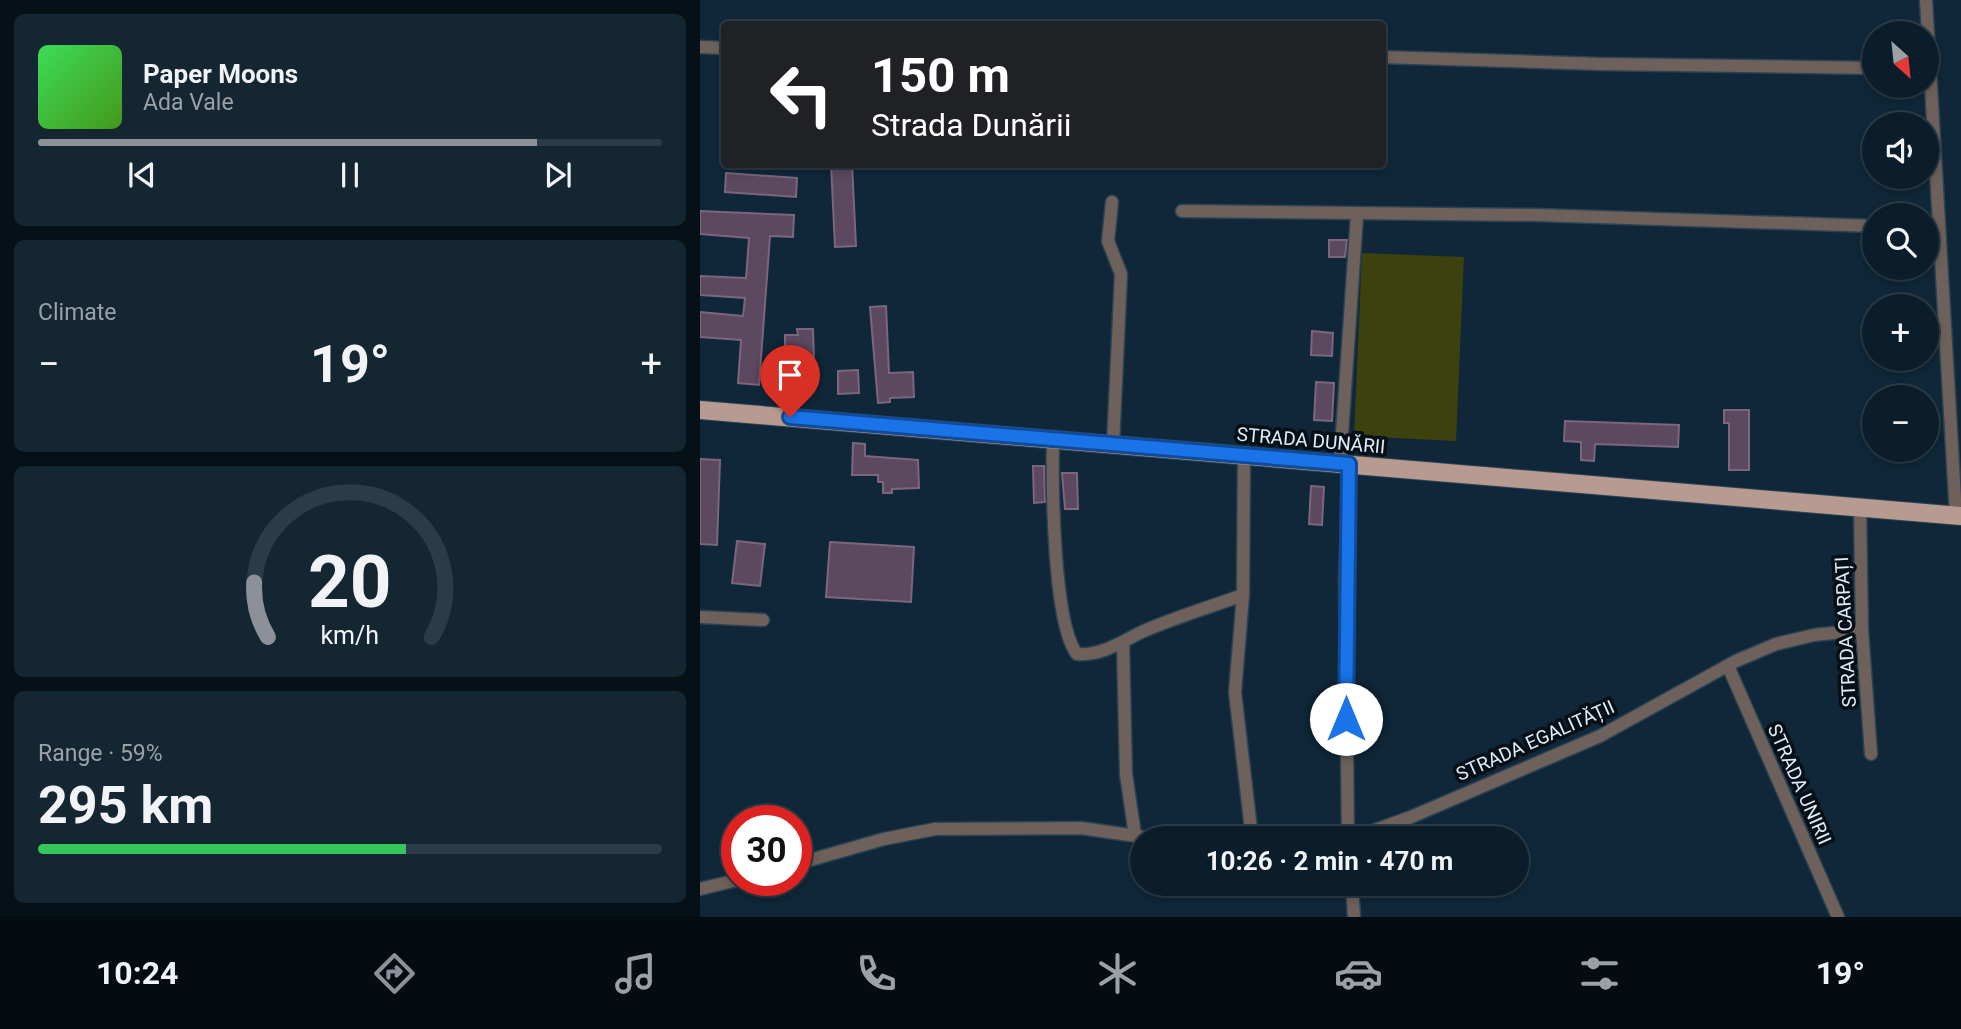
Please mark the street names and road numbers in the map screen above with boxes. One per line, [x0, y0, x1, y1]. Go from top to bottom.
street label: STRADA DUNĂRII [1236, 423, 1386, 458]
street label: STRADA CARPAȚI [1830, 556, 1861, 708]
street label: STRADA EGALITĂȚII [1452, 695, 1618, 786]
street label: STRADA UNIRII [1763, 721, 1836, 848]

